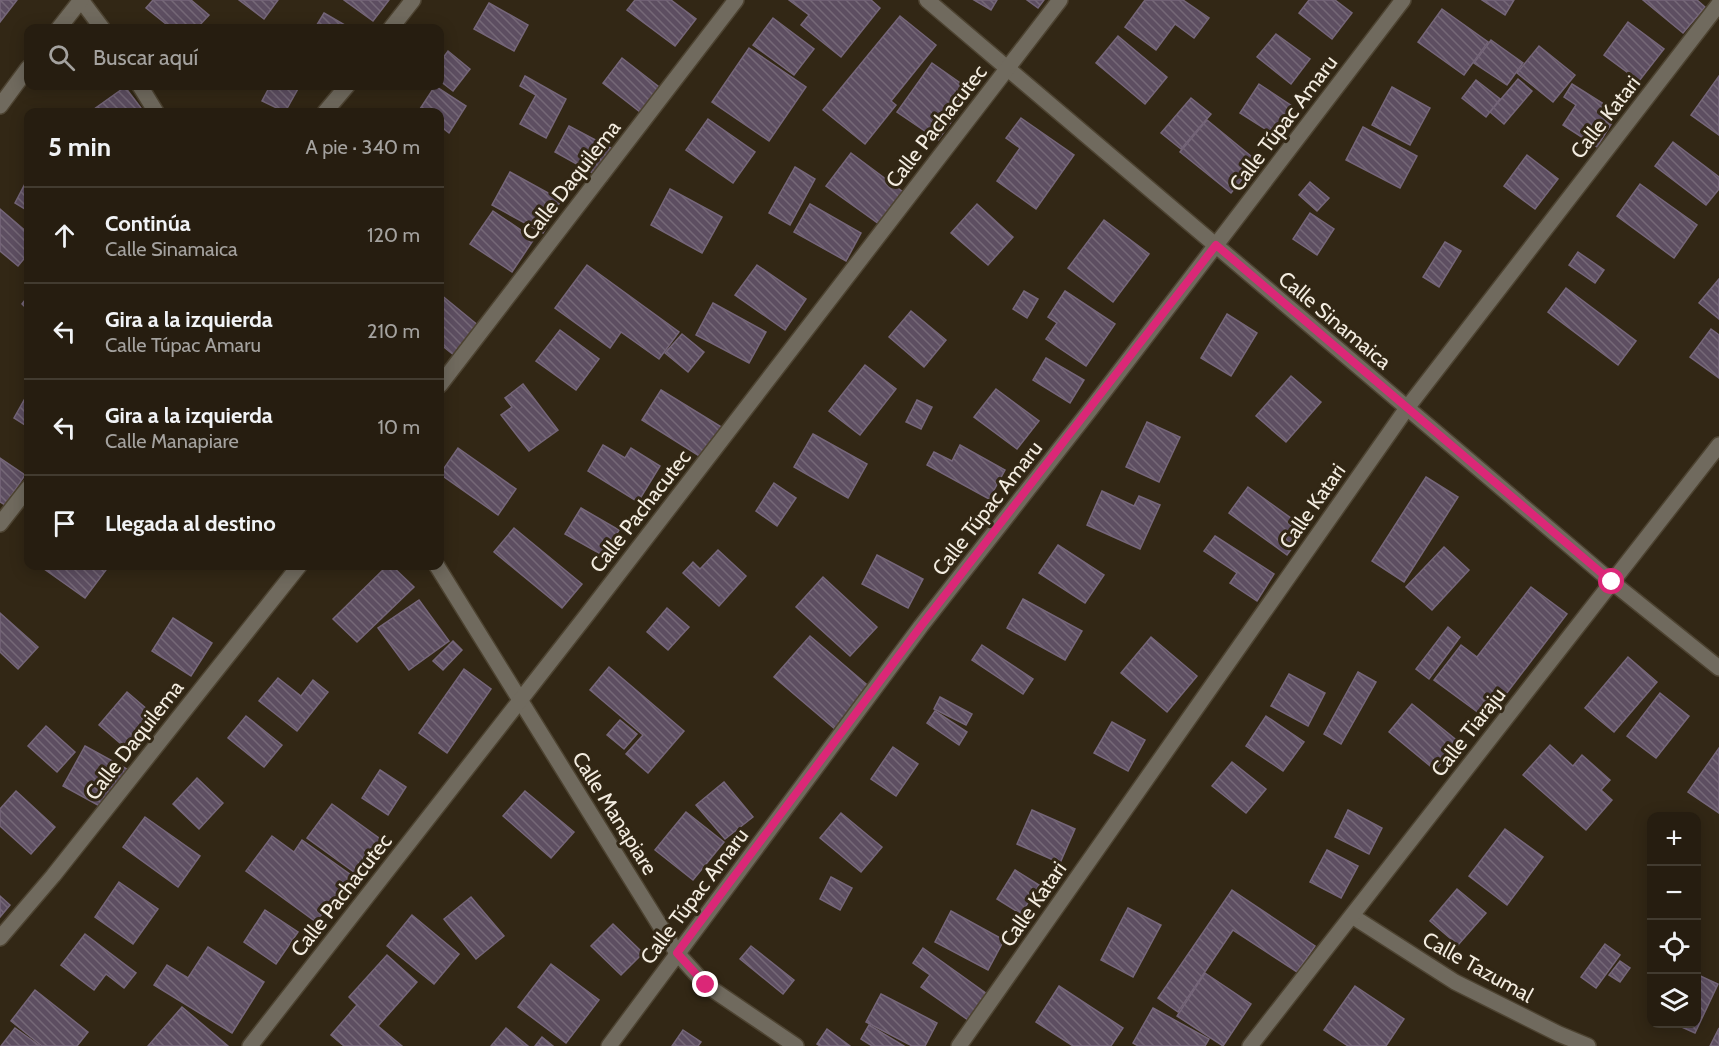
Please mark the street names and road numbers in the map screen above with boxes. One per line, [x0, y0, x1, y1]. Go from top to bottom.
street label: Calle Túpac Amaru [1224, 50, 1342, 196]
street label: Calle Pachacutec [880, 60, 992, 192]
street label: Calle Katari [1565, 71, 1645, 163]
street label: Calle Daquilema [517, 115, 625, 245]
street label: Calle Sinamaica [1274, 266, 1396, 374]
street label: Calle Túpac Amaru [927, 436, 1047, 580]
street label: Calle Pachacutec [584, 445, 696, 577]
street label: Calle Katari [1274, 459, 1350, 553]
street label: Calle Daquilema [80, 675, 188, 805]
street label: Calle Tiaraju [1426, 683, 1511, 782]
street label: Calle Manapiare [567, 747, 663, 879]
street label: Calle Túpac Amaru [635, 823, 753, 969]
street label: Calle Pachacutec [285, 829, 397, 961]
street label: Calle Katari [995, 857, 1071, 951]
street label: Calle Tazumal [1418, 926, 1538, 1008]

